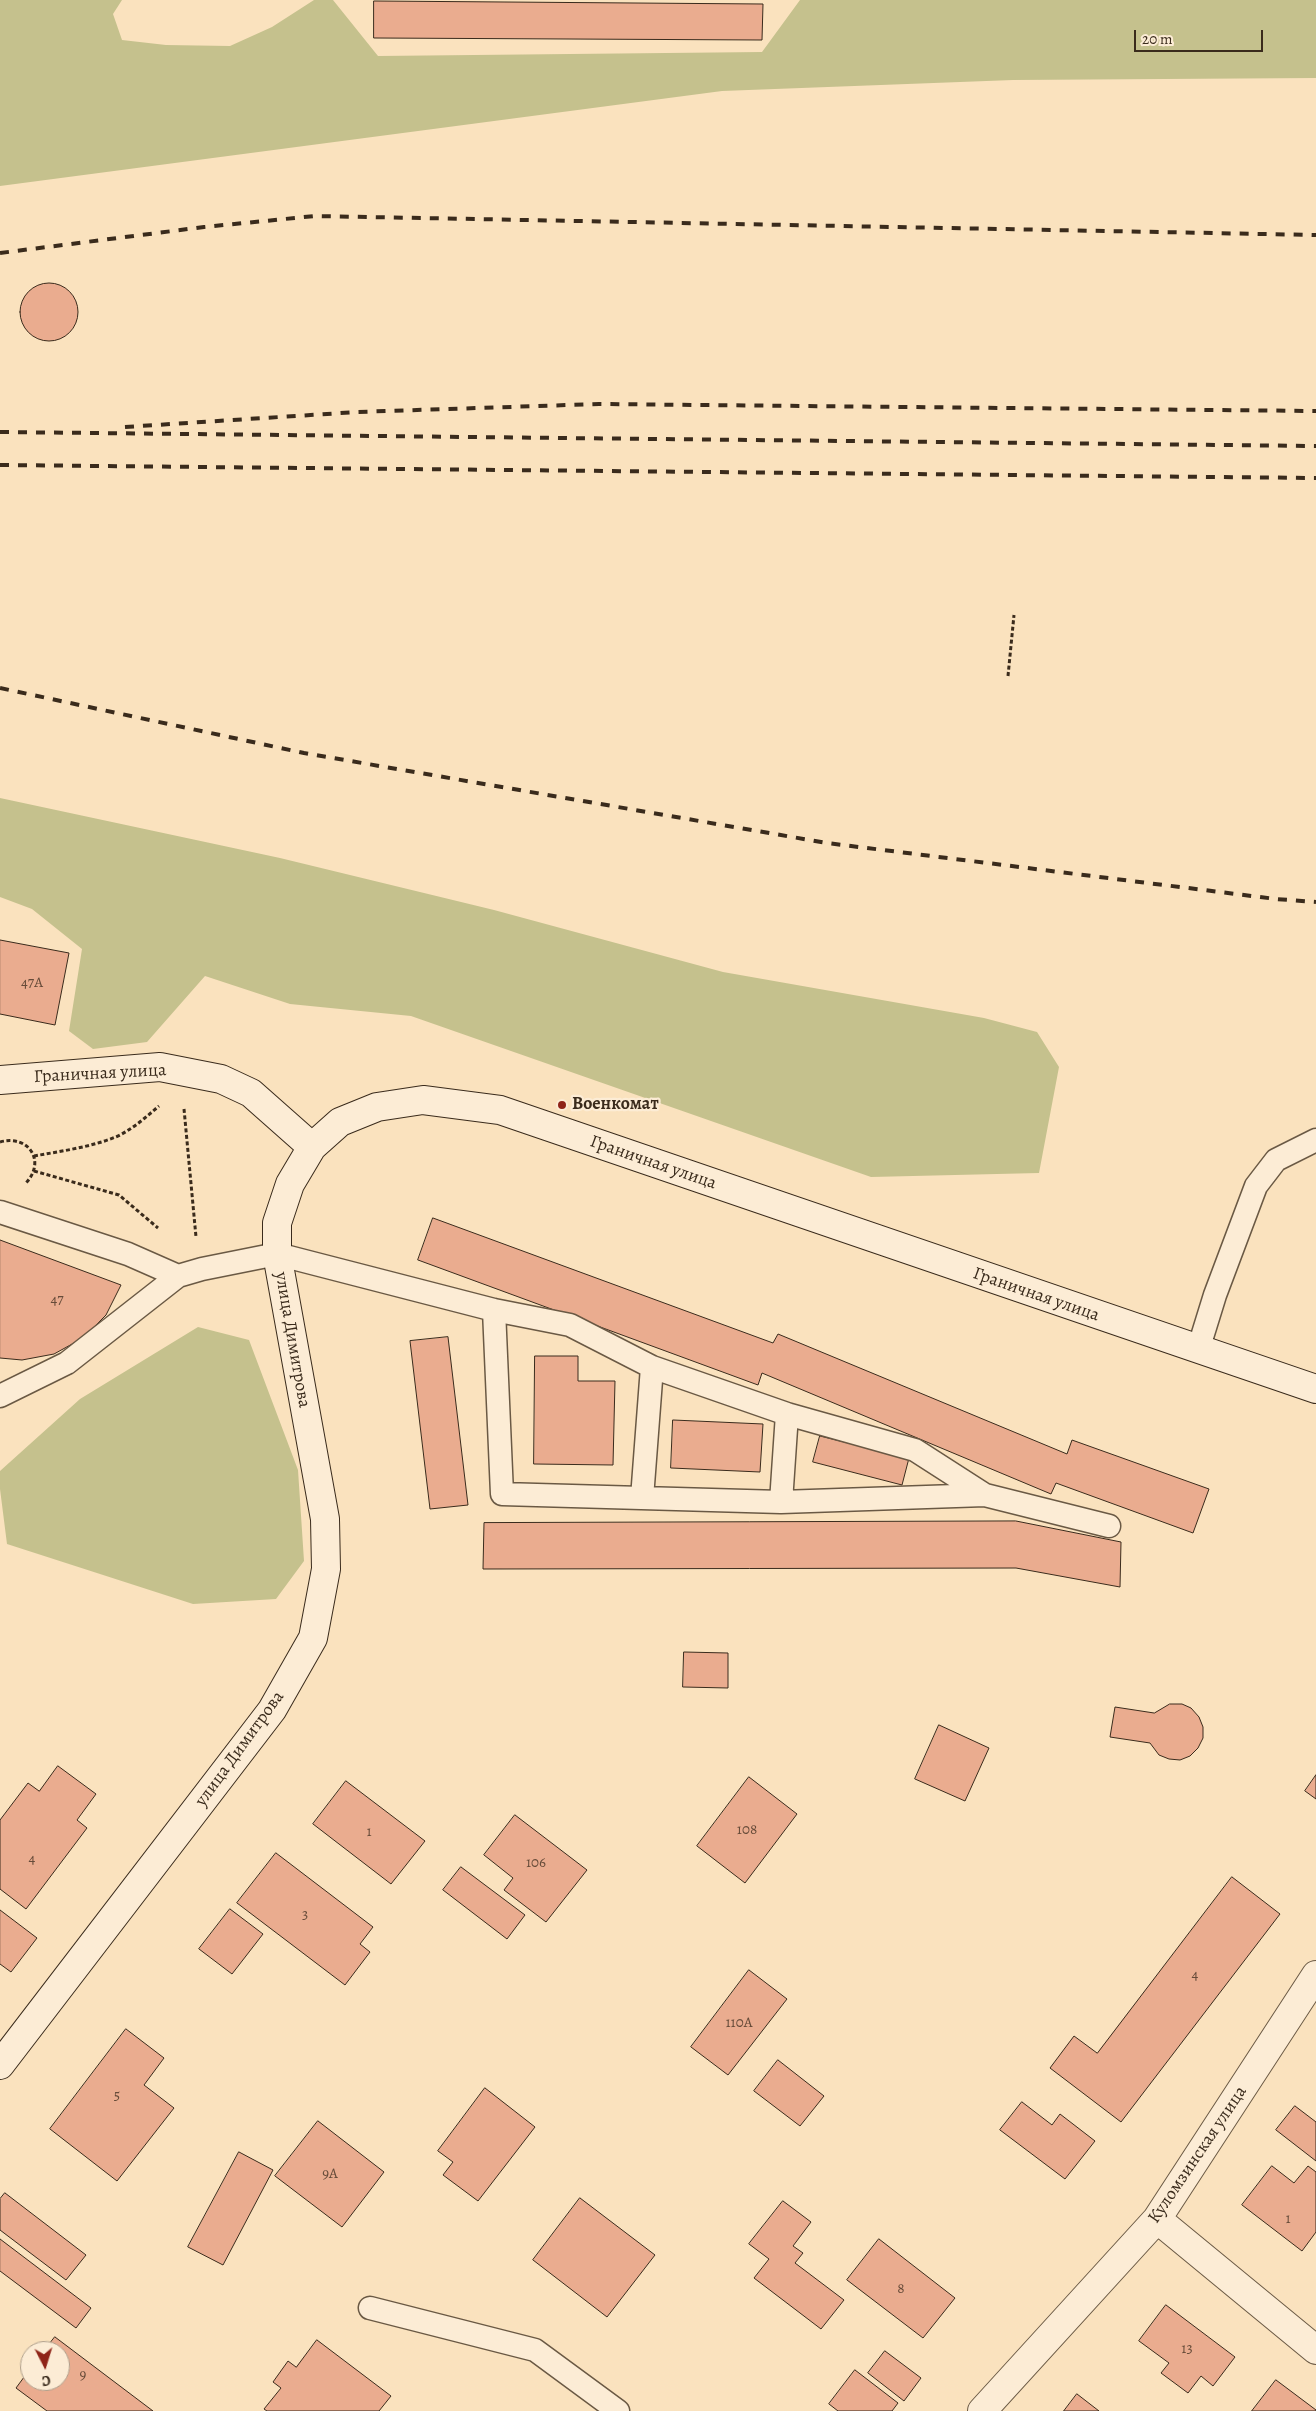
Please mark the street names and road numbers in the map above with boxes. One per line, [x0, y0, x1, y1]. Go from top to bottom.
street label: Граничная улица [33, 1060, 167, 1088]
street label: Граничная улица [587, 1131, 719, 1195]
street label: Граничная улица [970, 1263, 1102, 1327]
street label: улица Димитрова [269, 1270, 315, 1410]
street label: улица Димитрова [191, 1687, 289, 1811]
street label: Куломзинская улица [1144, 2082, 1252, 2228]

